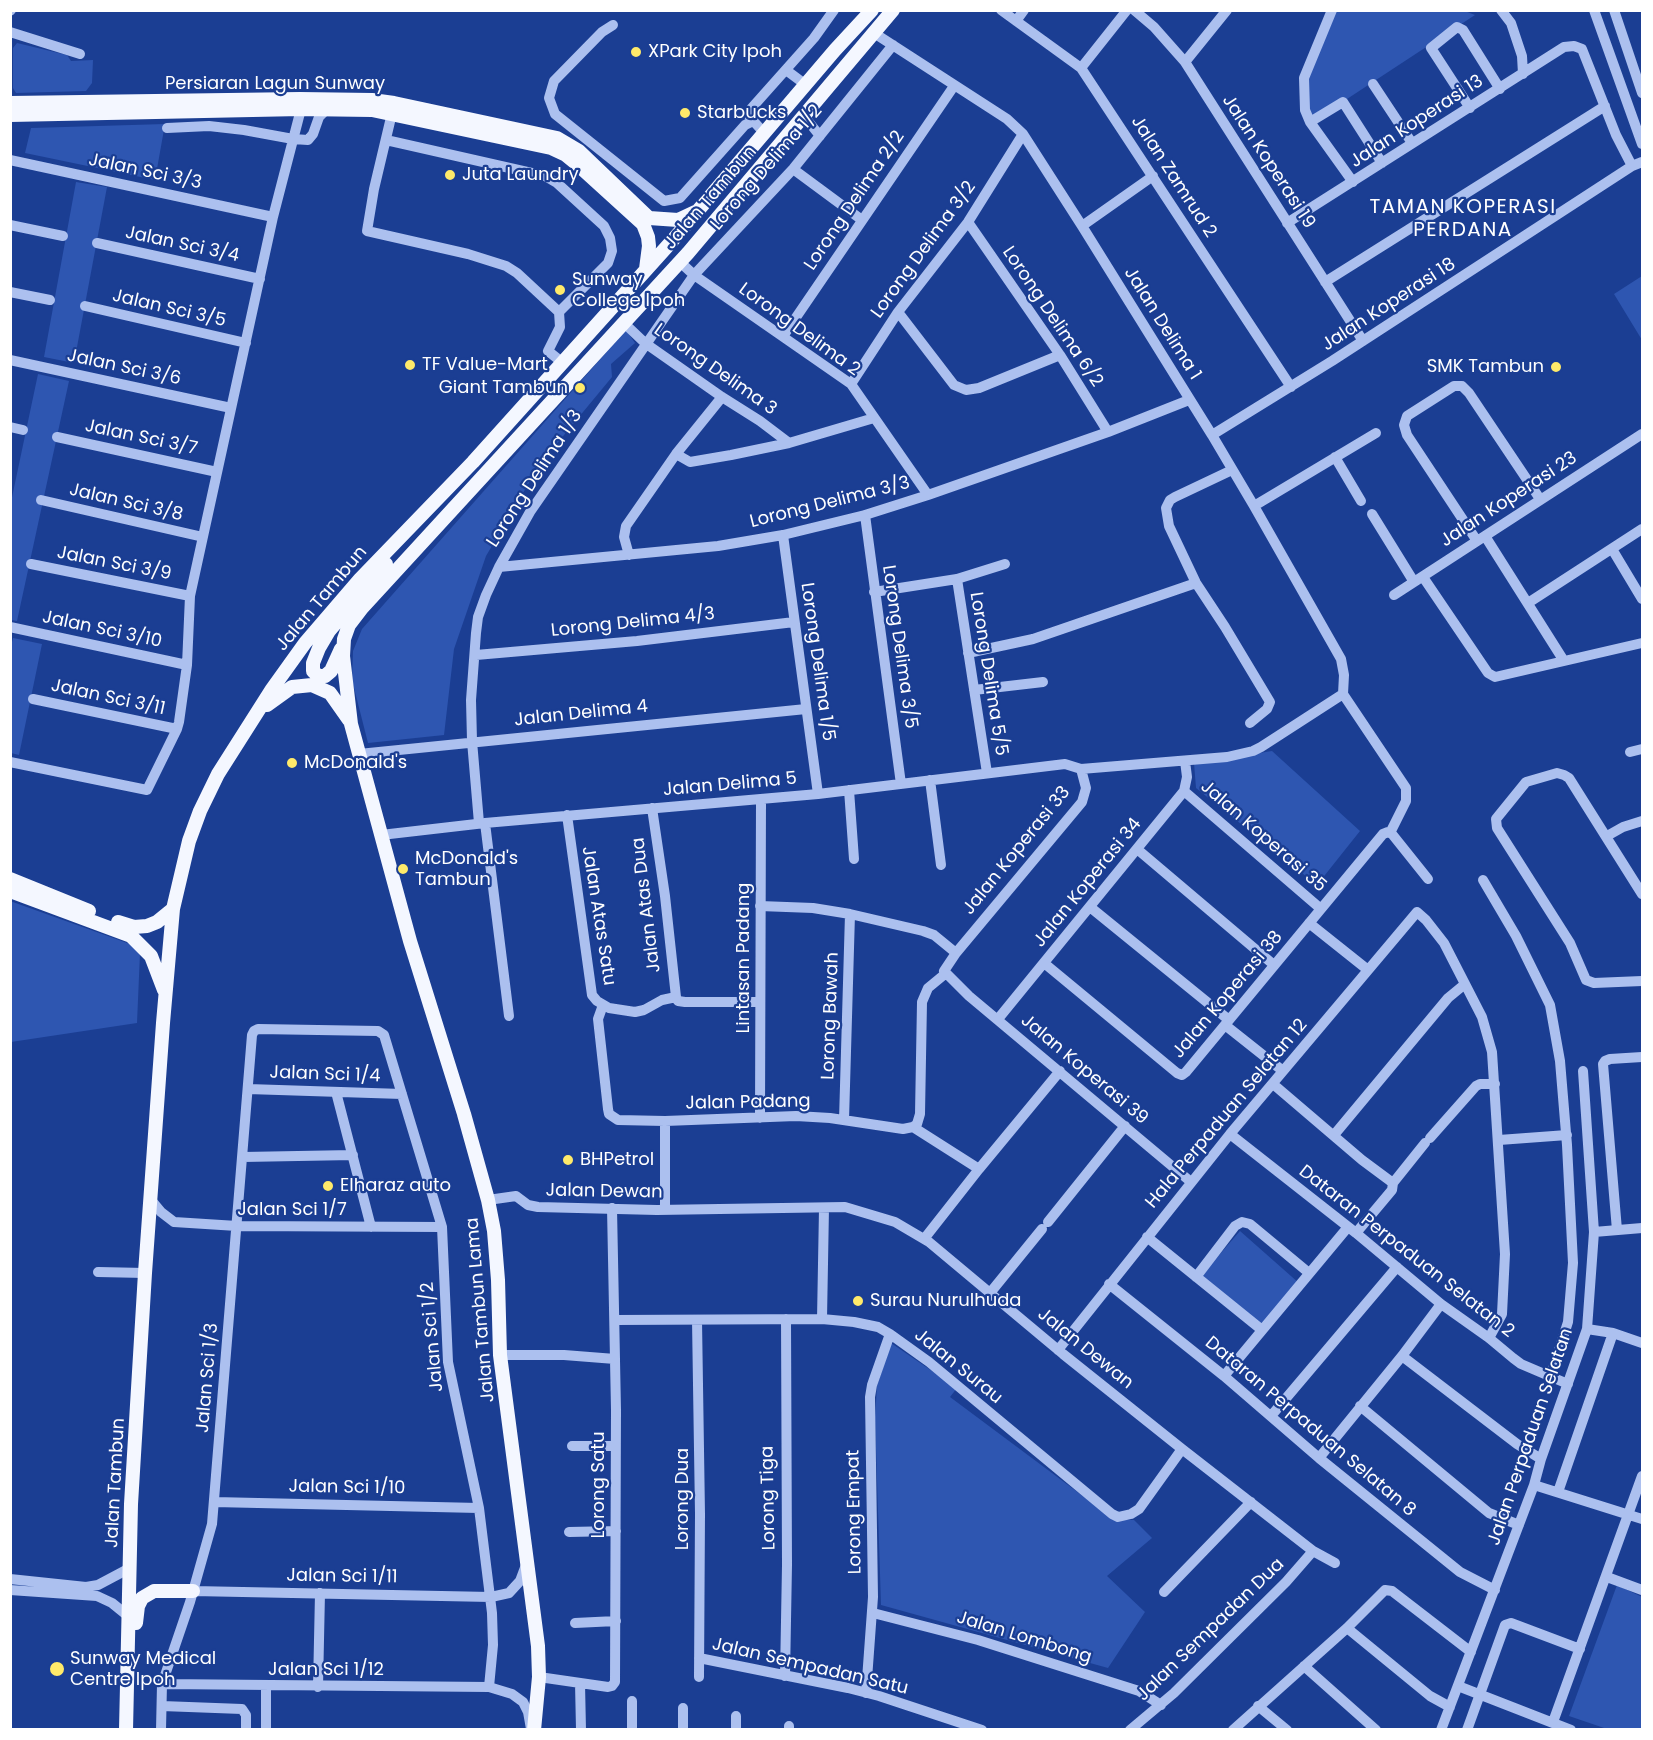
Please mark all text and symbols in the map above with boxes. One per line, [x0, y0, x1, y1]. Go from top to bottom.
place label: XPark City Ipoh [648, 41, 782, 63]
marker: XPark City Ipoh [629, 45, 643, 59]
street label: Jalan Koperasi 13 [1346, 71, 1488, 173]
street label: Persiaran Lagun Sunway [165, 73, 385, 95]
street label: Jalan Koperasi 19 [1217, 91, 1319, 233]
street label: Lorong Delima 1/2 [707, 101, 827, 235]
place label: Starbucks [697, 102, 786, 124]
marker: Starbucks [678, 106, 692, 120]
street label: Jalan Zamrud 2 [1126, 112, 1220, 242]
street label: Lorong Delima 2/2 [800, 127, 910, 275]
street label: Jalan Tambun [660, 142, 762, 254]
street label: Jalan Sci 3/3 [86, 149, 204, 195]
place label: Juta Laundry [462, 164, 579, 186]
marker: Juta Laundry [443, 168, 457, 182]
street label: Lorong Delima 3/2 [867, 177, 981, 323]
district label: TAMAN KOPERASI PERDANA [1369, 196, 1557, 243]
street label: Jalan Sci 3/4 [123, 222, 241, 268]
street label: Lorong Delima 6/2 [997, 243, 1107, 391]
street label: Jalan Koperasi 18 [1318, 254, 1460, 356]
street label: Jalan Delima 1 [1119, 264, 1205, 384]
place label: Sunway College Ipoh [572, 269, 685, 312]
street label: Lorong Delima 2 [734, 279, 864, 381]
marker: Sunway College Ipoh [553, 283, 567, 297]
street label: Jalan Sci 3/5 [110, 285, 228, 333]
street label: Lorong Delima 3 [649, 320, 781, 420]
street label: Jalan Sci 3/6 [65, 345, 183, 391]
place label: TF Value-Mart [422, 354, 548, 376]
place label: SMK Tambun [1427, 356, 1544, 378]
marker: TF Value-Mart [403, 358, 417, 372]
marker: SMK Tambun [1549, 360, 1563, 374]
place label: Giant Tambun [439, 377, 568, 399]
marker: Giant Tambun [573, 381, 587, 395]
street label: Lorong Delima 1/3 [483, 406, 587, 552]
street label: Jalan Sci 3/7 [83, 416, 199, 460]
street label: Jalan Koperasi 23 [1437, 448, 1581, 552]
street label: Lorong Delima 3/3 [748, 473, 912, 533]
street label: Jalan Sci 3/8 [67, 479, 185, 527]
street label: Jalan Sci 3/9 [55, 542, 173, 586]
street label: Jalan Tambun [272, 542, 372, 656]
street label: Lorong Delima 3/5 [877, 564, 921, 730]
street label: Lorong Delima 1/5 [795, 581, 839, 743]
street label: Lorong Delima 5/5 [964, 591, 1012, 757]
street label: Lorong Delima 4/3 [550, 604, 716, 642]
street label: Jalan Sci 3/10 [40, 607, 164, 653]
street label: Jalan Sci 3/11 [49, 675, 167, 721]
street label: Jalan Delima 4 [513, 696, 649, 732]
place label: McDonald's [304, 752, 407, 774]
marker: McDonald's [285, 756, 299, 770]
street label: Jalan Delima 5 [662, 768, 798, 802]
street label: Jalan Koperasi 35 [1196, 776, 1330, 898]
street label: Jalan Koperasi 33 [959, 782, 1075, 920]
street label: Jalan Koperasi 34 [1029, 814, 1147, 952]
street label: Jalan Atas Dua [628, 836, 666, 974]
street label: Jalan Atas Satu [576, 845, 620, 987]
place label: McDonald's Tambun [415, 848, 518, 890]
marker: McDonald's Tambun [396, 862, 410, 876]
street label: Lintasan Padang [733, 883, 755, 1033]
street label: Jalan Koperasi 38 [1168, 927, 1288, 1063]
street label: Lorong Bawah [818, 952, 844, 1080]
street label: Jalan Koperasi 39 [1016, 1010, 1152, 1130]
street label: Hala Perpaduan Selatan 12 [1141, 1015, 1313, 1213]
street label: Jalan Sci 1/4 [269, 1062, 381, 1088]
street label: Jalan Padang [685, 1091, 811, 1115]
place label: BHPetrol [580, 1149, 654, 1171]
marker: BHPetrol [561, 1153, 575, 1167]
street label: Dataran Perpaduan Selatan 2 [1294, 1161, 1518, 1343]
place label: Elharaz auto [340, 1175, 451, 1197]
marker: Elharaz auto [321, 1179, 335, 1193]
street label: Jalan Dewan [545, 1180, 663, 1204]
street label: Jalan Sci 1/7 [237, 1199, 347, 1221]
street label: Jalan Tambun Lama [462, 1217, 500, 1403]
street label: Jalan Sci 1/2 [417, 1281, 449, 1393]
place label: Surau Nurulhuda [870, 1290, 1022, 1312]
marker: Surau Nurulhuda [851, 1294, 865, 1308]
street label: Jalan Dewan [1033, 1304, 1137, 1394]
street label: Jalan Sci 1/3 [192, 1322, 224, 1434]
street label: Jalan Surau [910, 1325, 1006, 1409]
street label: Jalan Perpaduan Selatan [1484, 1326, 1578, 1548]
street label: Dataran Perpaduan Selatan 8 [1200, 1332, 1420, 1522]
street label: Jalan Tambun [102, 1417, 130, 1549]
street label: Lorong Satu [588, 1432, 610, 1538]
street label: Lorong Tiga [757, 1446, 781, 1550]
street label: Lorong Dua [672, 1448, 694, 1550]
street label: Lorong Empat [843, 1449, 867, 1575]
street label: Jalan Sci 1/10 [288, 1476, 406, 1500]
street label: Jalan Sempadan Dua [1133, 1554, 1289, 1706]
street label: Jalan Sci 1/11 [286, 1565, 398, 1589]
street label: Jalan Lombong [954, 1607, 1094, 1669]
street label: Jalan Sempadan Satu [710, 1634, 910, 1700]
place label: Sunway Medical Centre Ipoh [70, 1648, 216, 1690]
street label: Jalan Sci 1/12 [268, 1659, 384, 1681]
marker: Sunway Medical Centre Ipoh [48, 1660, 66, 1678]

